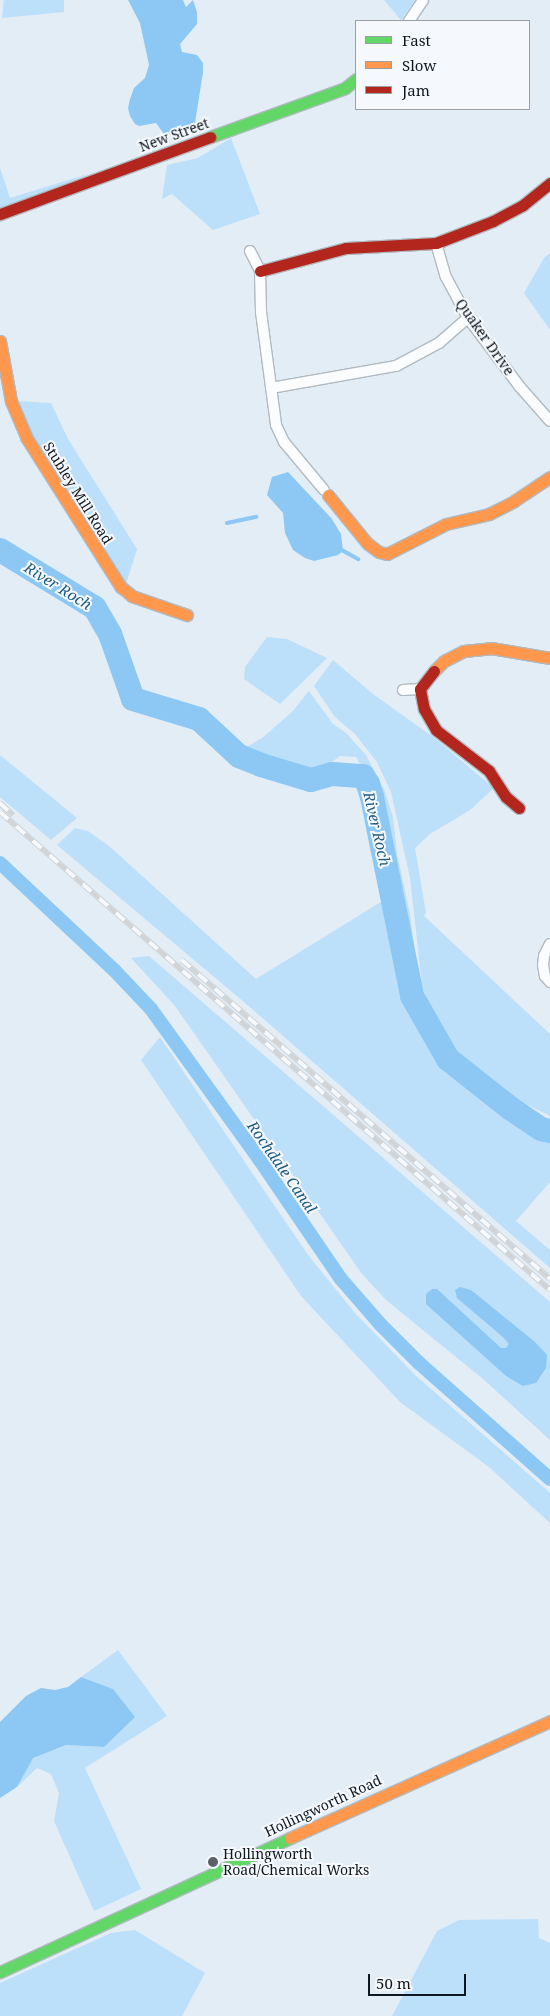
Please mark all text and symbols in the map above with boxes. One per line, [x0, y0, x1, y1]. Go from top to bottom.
legend [355, 20, 530, 110]
text: Fast [402, 30, 431, 50]
text: Slow [402, 55, 436, 75]
text: Jam [402, 80, 430, 100]
street label: New Street [137, 115, 211, 155]
street label: Quaker Drive [452, 295, 518, 379]
street label: Stubley Mill Road [40, 439, 116, 547]
water label: River Roch [21, 558, 95, 614]
water label: River Roch [360, 790, 394, 868]
water label: Rochdale Canal [244, 1117, 320, 1217]
street label: Hollingworth Road [262, 1772, 384, 1840]
place label: Hollingworth Road/Chemical Works [223, 1846, 369, 1878]
marker: Hollingworth Road/Chemical Works [207, 1856, 219, 1868]
scale bar [370, 1964, 468, 1996]
text: 50 m [376, 1973, 411, 1993]

